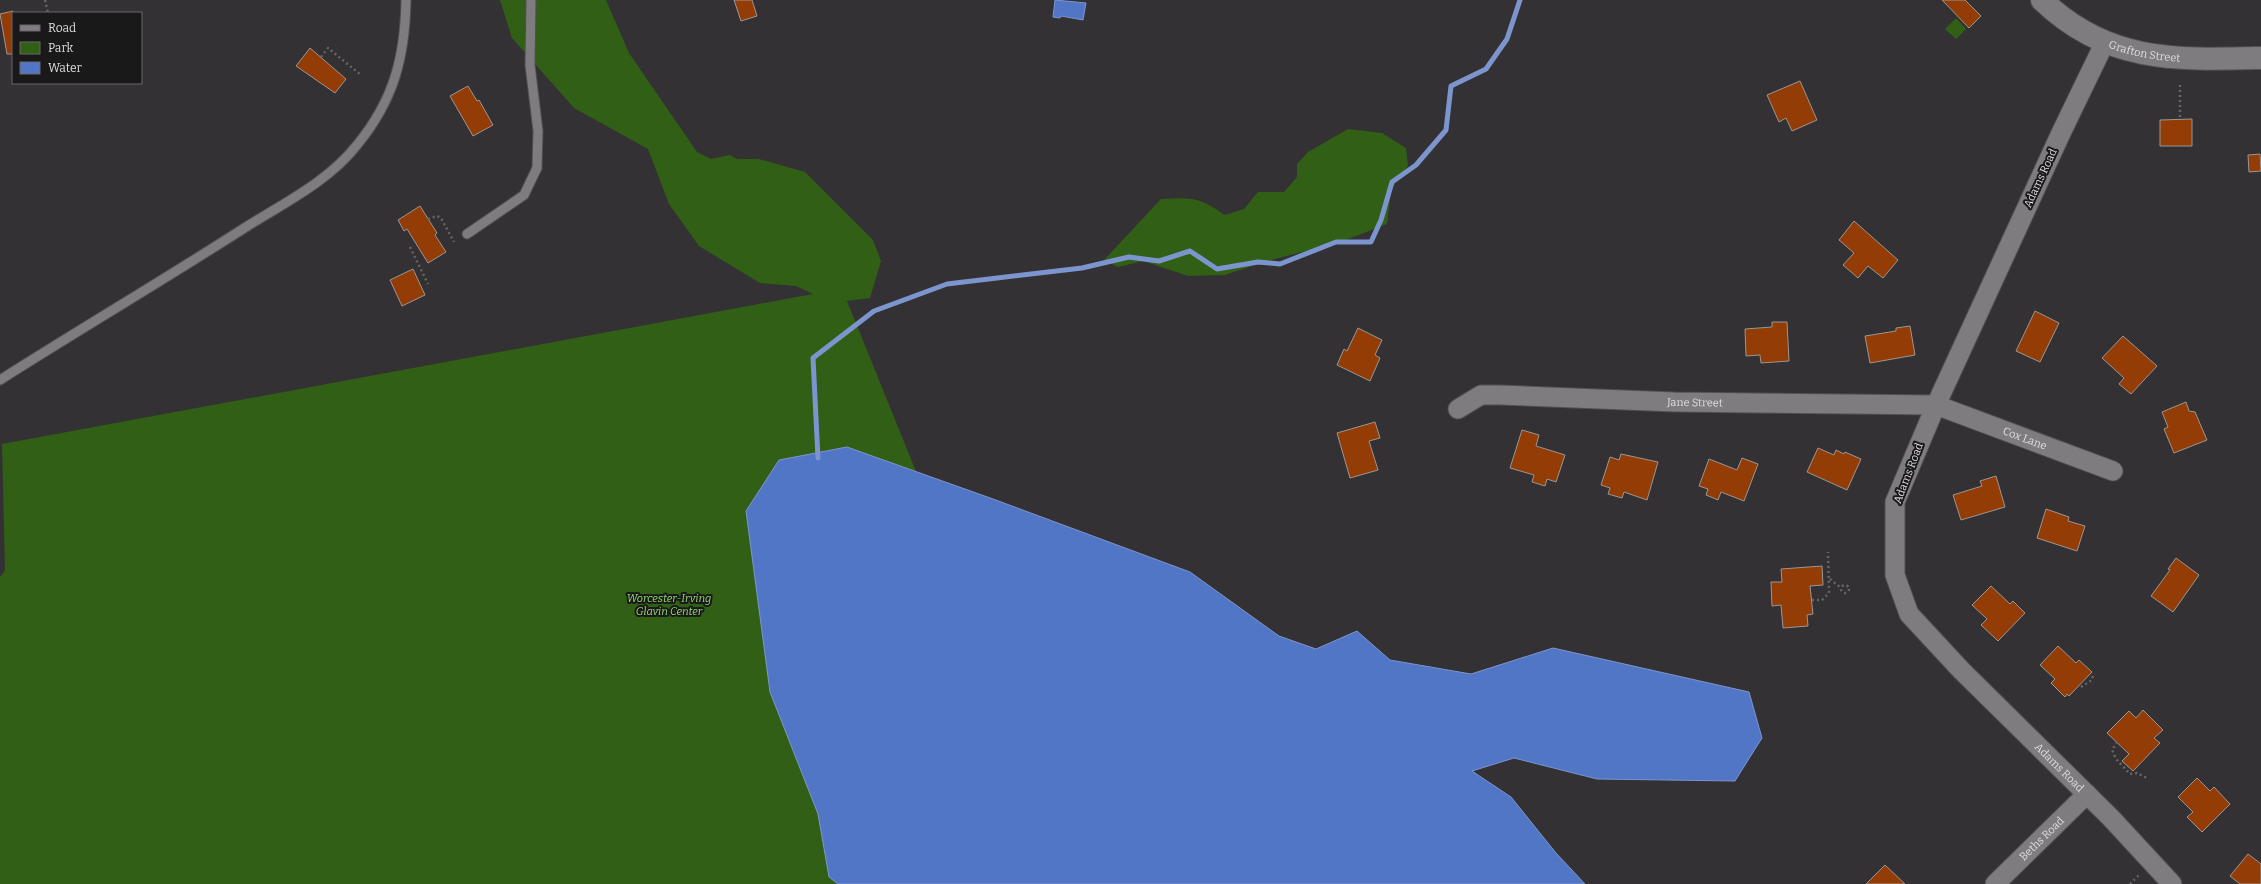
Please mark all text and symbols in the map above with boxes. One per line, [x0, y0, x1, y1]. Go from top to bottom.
legend [12, 12, 142, 84]
text: Road [48, 21, 76, 35]
street label: Grafton Street [2107, 38, 2181, 65]
text: Park [48, 41, 74, 55]
text: Water [48, 61, 83, 75]
street label: Adams Road [2021, 146, 2060, 210]
street label: Jane Street [1666, 396, 1723, 410]
street label: Cox Lane [2001, 424, 2049, 453]
street label: Adams Road [1891, 441, 1926, 505]
park label: Worcester-Irving Glavin Center [627, 592, 711, 618]
street label: Adams Road [2032, 741, 2087, 795]
street label: Beths Road [2017, 814, 2067, 864]

